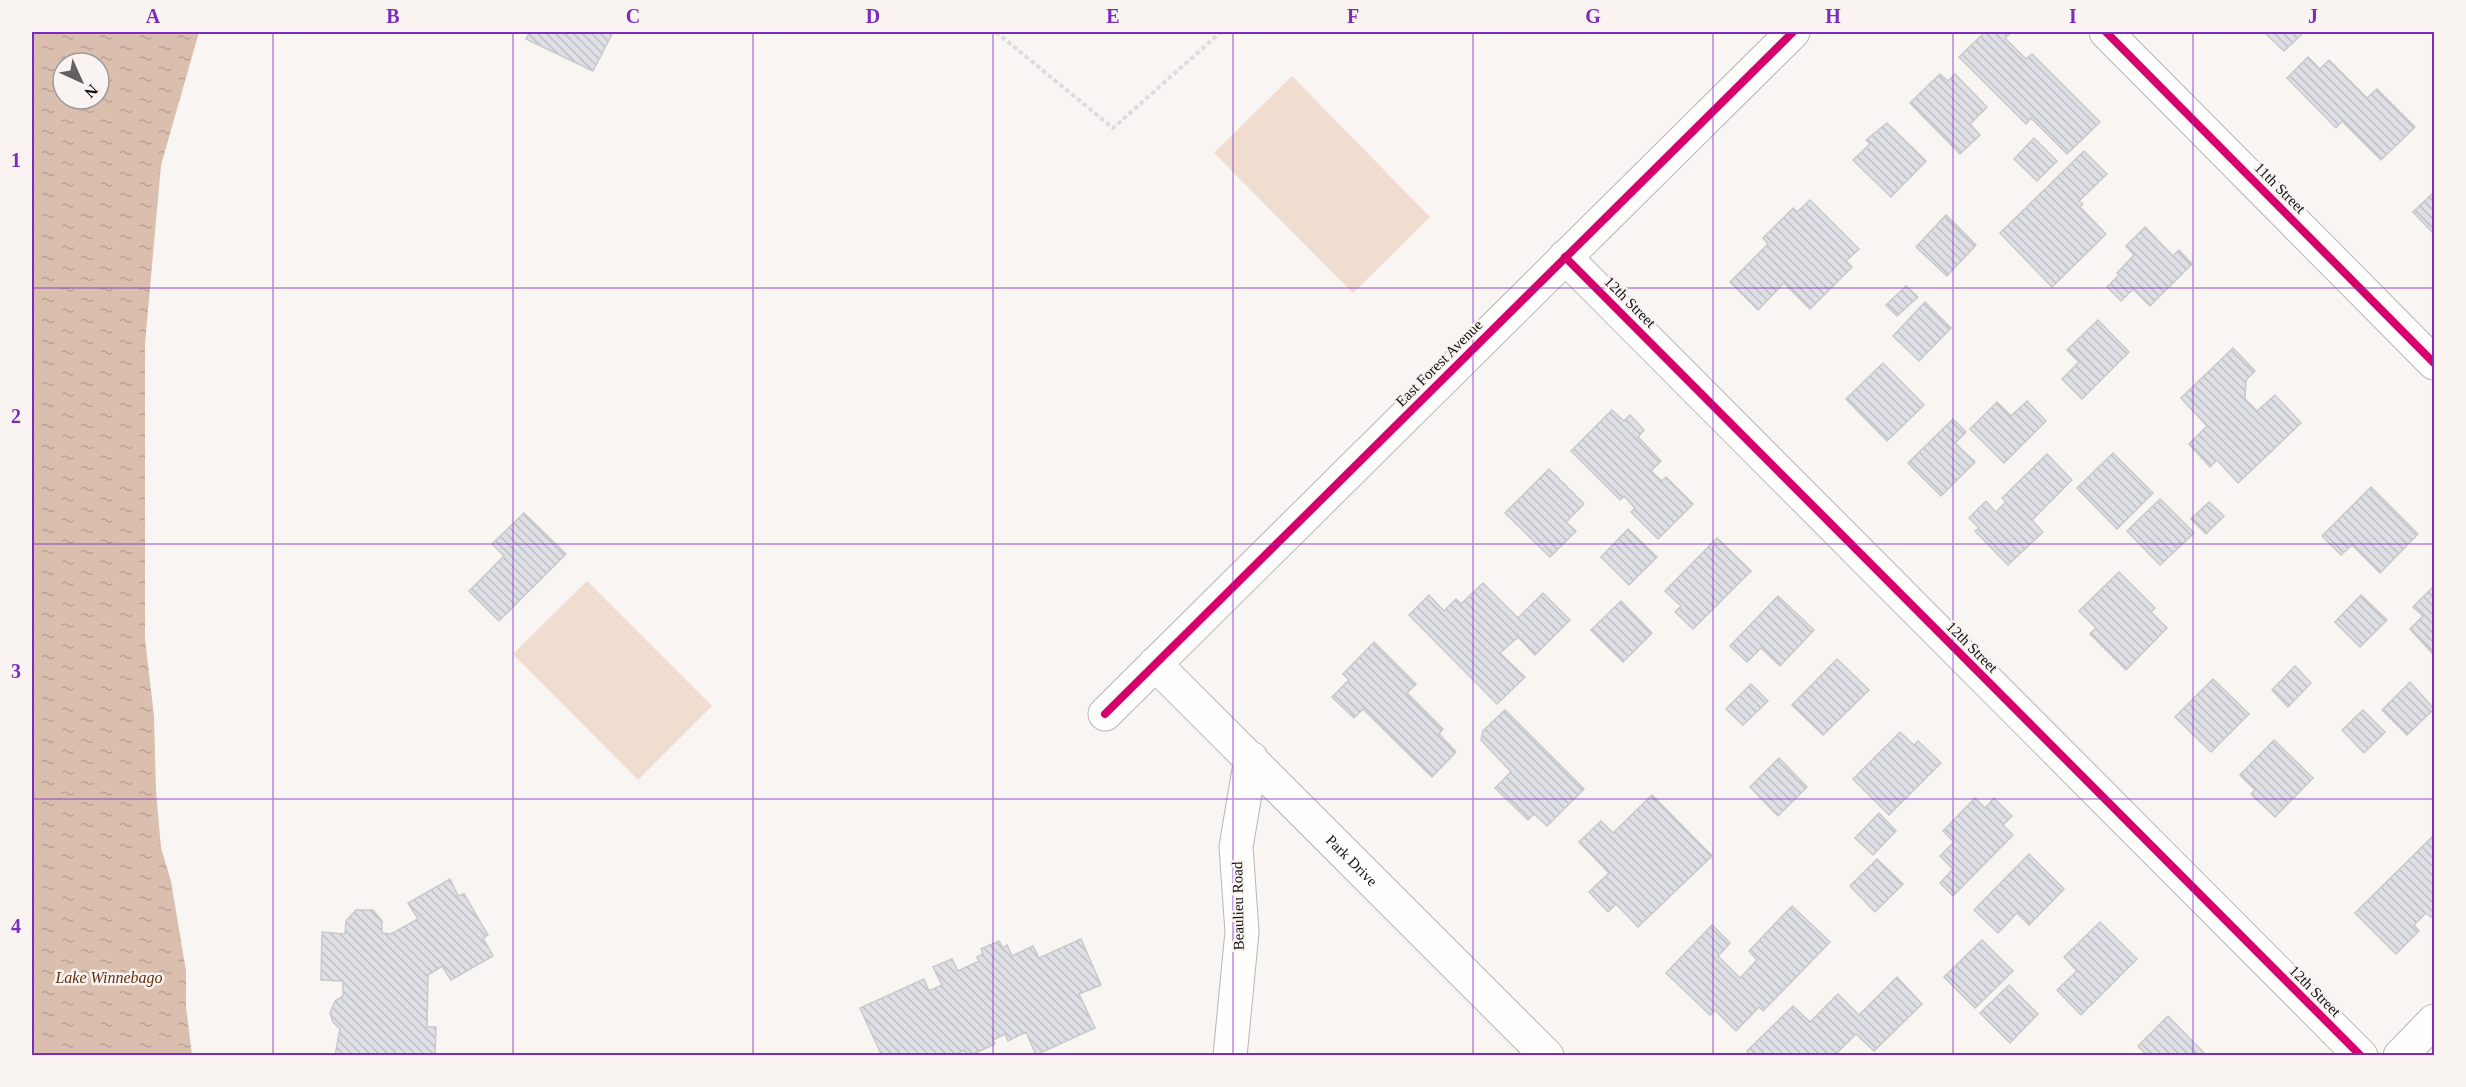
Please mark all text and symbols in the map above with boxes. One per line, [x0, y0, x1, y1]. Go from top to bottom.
text: A [146, 5, 161, 27]
text: B [386, 5, 400, 27]
text: C [626, 5, 640, 27]
text: D [866, 5, 880, 27]
text: E [1106, 5, 1120, 27]
text: F [1347, 5, 1359, 27]
text: G [1585, 5, 1601, 27]
text: H [1825, 5, 1841, 27]
text: I [2069, 5, 2077, 27]
text: J [2308, 5, 2318, 27]
north arrow [51, 51, 111, 111]
text: N [81, 81, 101, 102]
text: 1 [11, 149, 21, 171]
street label: 11th Street [2251, 159, 2309, 217]
street label: 12th Street [1601, 273, 1659, 331]
street label: East Forest Avenue [1392, 316, 1486, 410]
text: 2 [11, 405, 21, 427]
street label: 12th Street [1943, 618, 2001, 676]
text: 3 [11, 660, 21, 682]
street label: Park Drive [1323, 832, 1381, 890]
street label: Beaulieu Road [1229, 861, 1247, 951]
text: 4 [11, 915, 21, 937]
street label: 12th Street [2286, 962, 2344, 1020]
water label: Lake Winnebago [54, 969, 163, 987]

